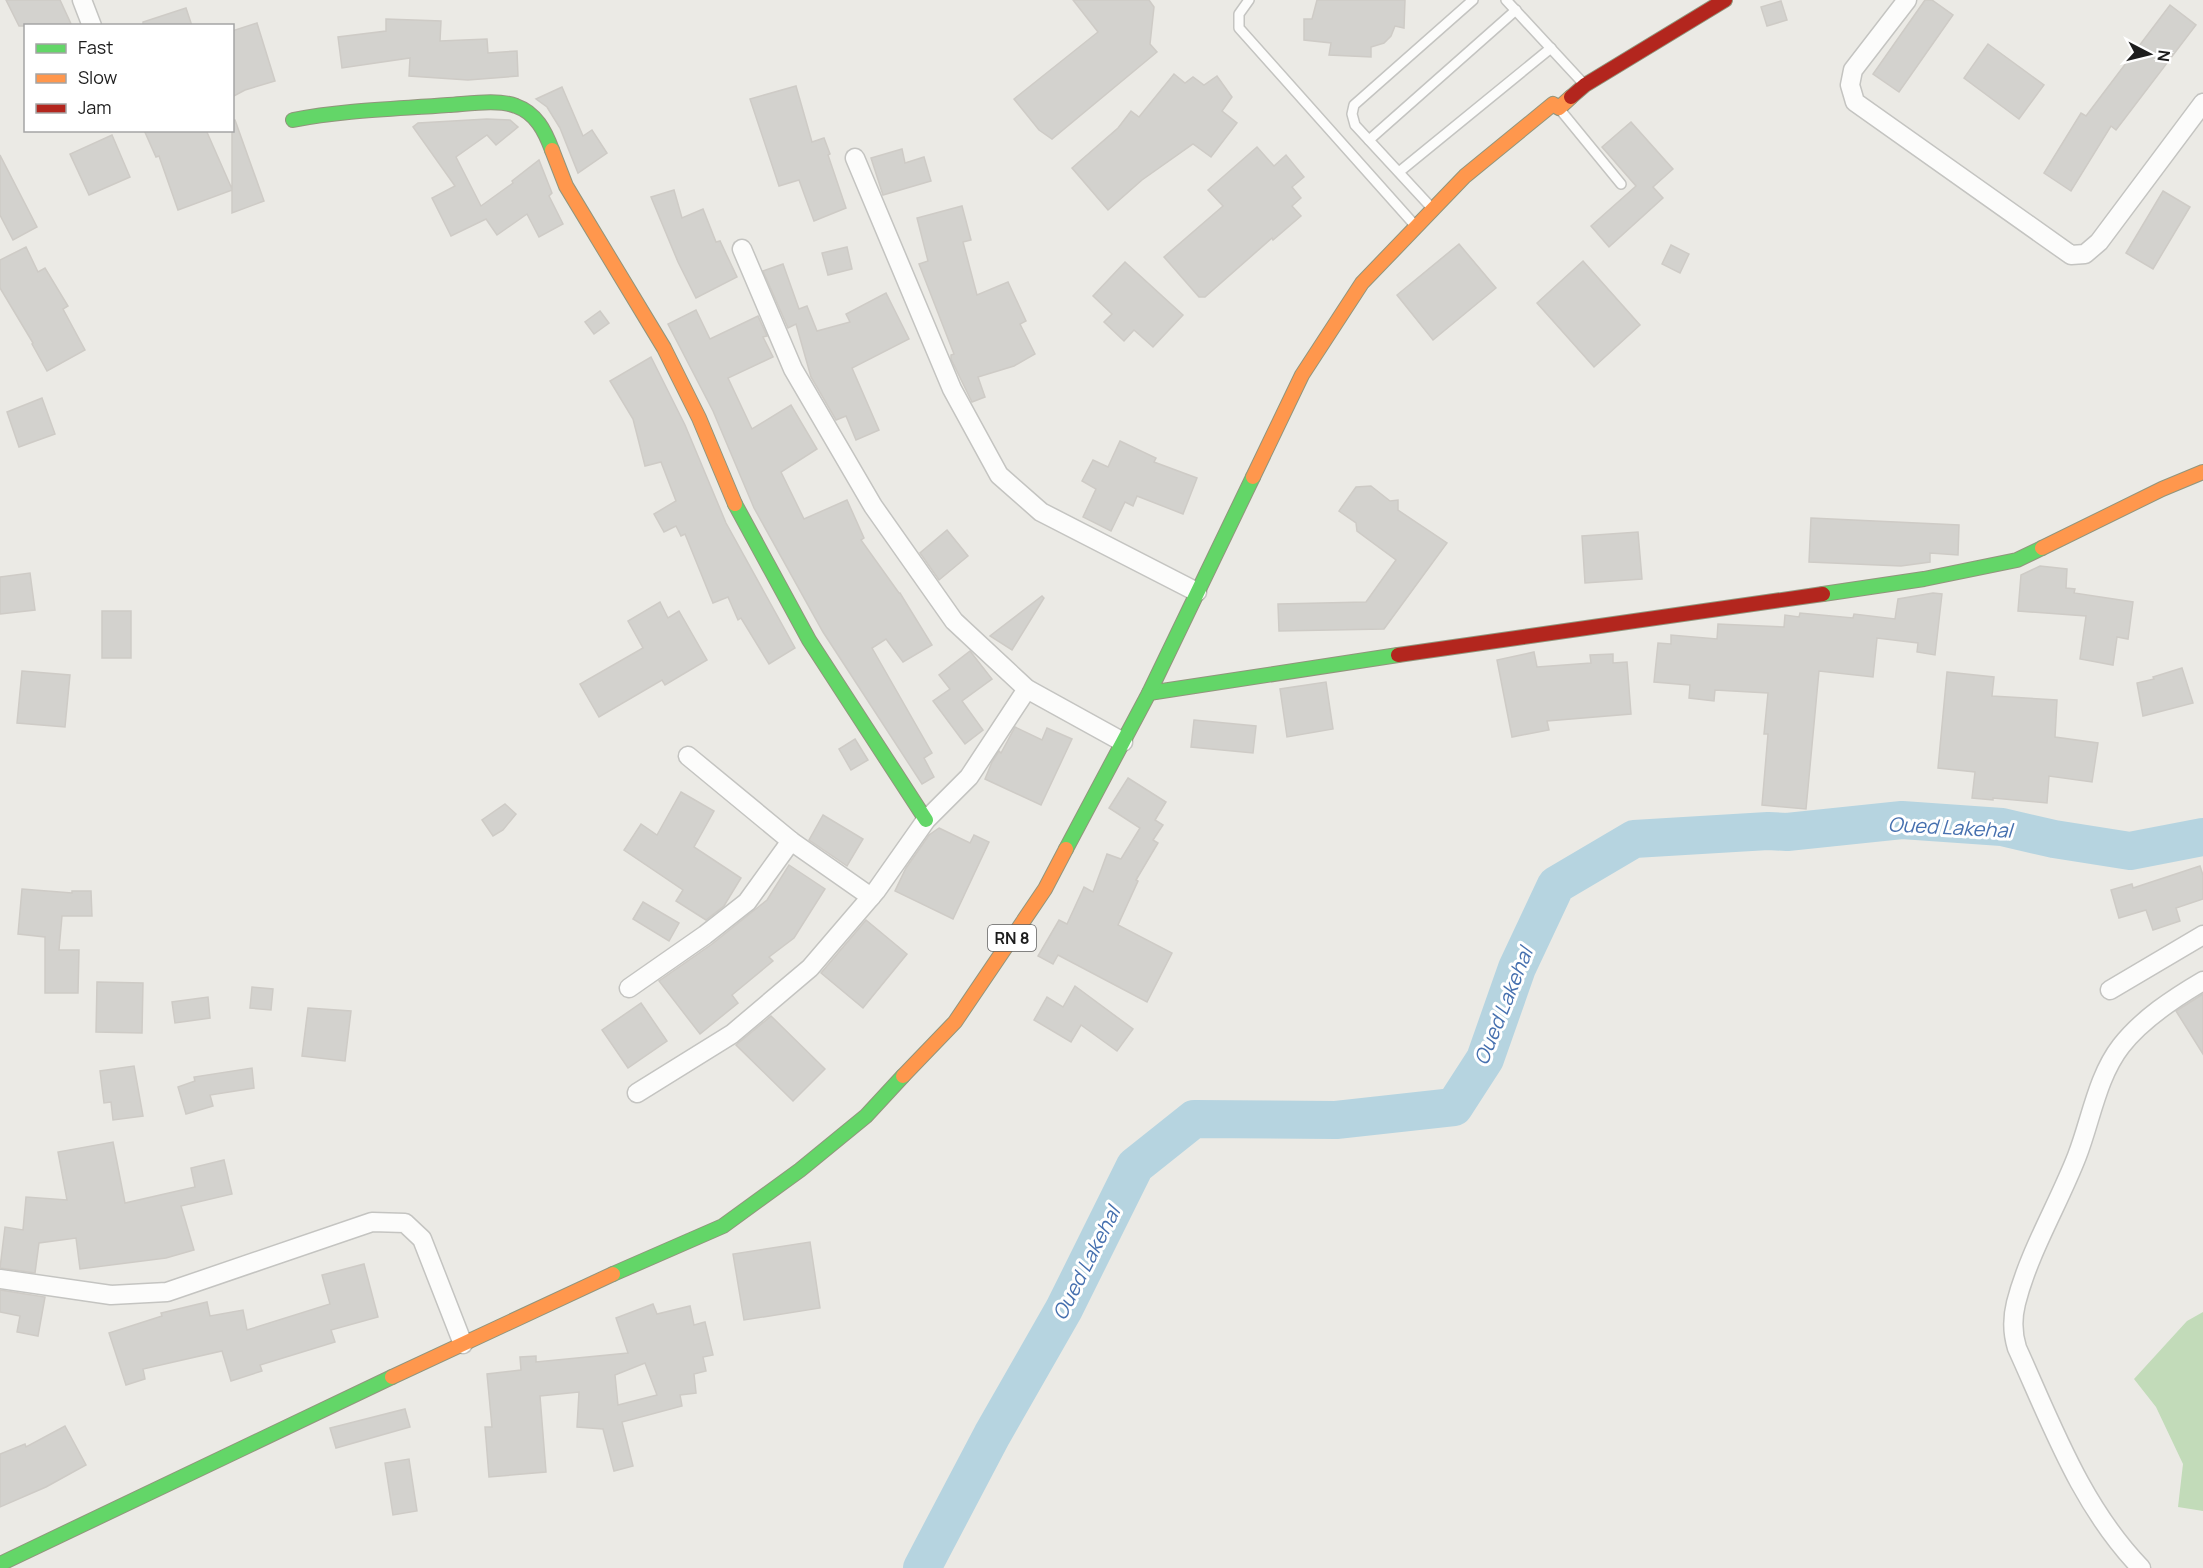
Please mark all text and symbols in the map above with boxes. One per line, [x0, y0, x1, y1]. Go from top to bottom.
legend [24, 24, 234, 132]
north arrow [2119, 24, 2179, 84]
text: Fast [78, 35, 113, 59]
text: N [2152, 49, 2176, 63]
text: Slow [78, 65, 118, 89]
text: Jam [78, 95, 112, 119]
water label: Oued Lakehal [1887, 810, 2015, 844]
road number: RN 8 [988, 925, 1036, 951]
water label: Oued Lakehal [1467, 941, 1540, 1069]
water label: Oued Lakehal [1046, 1199, 1127, 1324]

